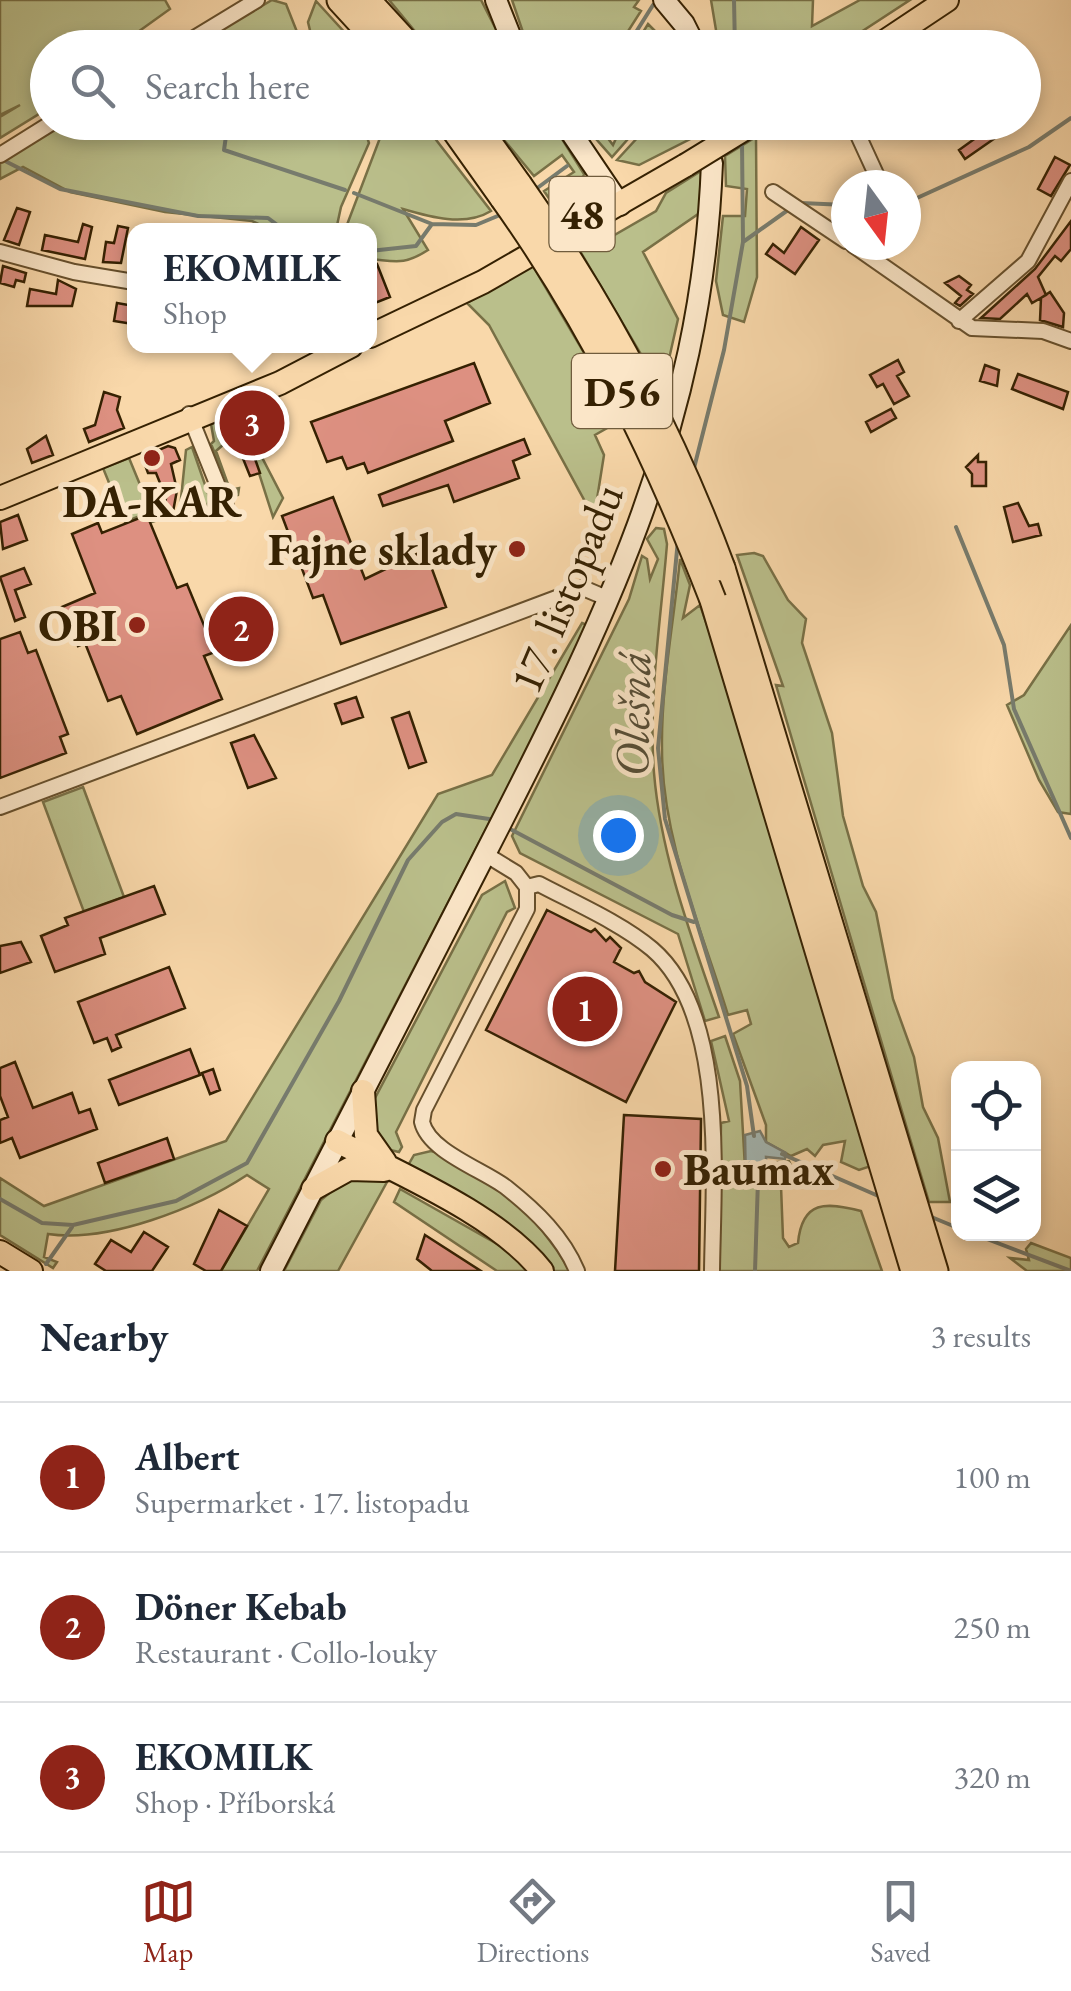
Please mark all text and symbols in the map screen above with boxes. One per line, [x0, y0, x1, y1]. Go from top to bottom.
search box [30, 30, 1041, 140]
icon: search [65, 58, 120, 113]
text: Search here [145, 61, 310, 110]
north arrow [831, 170, 921, 260]
road number: 48 [550, 177, 614, 251]
popup [127, 223, 377, 353]
text: EKOMILK [163, 243, 341, 292]
text: Shop [163, 292, 227, 334]
road number: D56 [572, 354, 672, 428]
pin: 3 [220, 386, 284, 460]
marker: DA-KAR [141, 447, 163, 469]
place label: DA-KAR [62, 472, 243, 530]
street label: 17. listopadu [496, 474, 636, 702]
place label: Fajne sklady [268, 520, 497, 579]
marker: Fajne sklady [506, 538, 528, 560]
pin: 2 [208, 592, 274, 666]
place label: OBI [38, 596, 117, 654]
marker: OBI [126, 614, 148, 636]
water label: Olešná [600, 650, 664, 777]
your location [593, 810, 644, 861]
pin: 1 [552, 972, 618, 1046]
map controls [951, 1061, 1041, 1241]
button: locate [951, 1061, 1041, 1151]
place label: Baumax [683, 1140, 835, 1198]
button: layers [951, 1151, 1041, 1241]
marker: Baumax [652, 1158, 674, 1180]
text: Nearby [40, 1309, 169, 1364]
text: 3 results [931, 1315, 1031, 1357]
text: Albert [135, 1432, 240, 1481]
text: 1 [64, 1456, 81, 1498]
text: 100 m [954, 1456, 1031, 1498]
text: Supermarket · 17. listopadu [135, 1481, 470, 1523]
text: Döner Kebab [135, 1582, 347, 1631]
text: 2 [64, 1606, 81, 1648]
text: 250 m [954, 1606, 1031, 1648]
text: Restaurant · Collo-louky [135, 1631, 437, 1673]
text: EKOMILK [135, 1732, 313, 1781]
text: 3 [64, 1756, 81, 1798]
text: 320 m [954, 1756, 1031, 1798]
text: Shop · Příborská [135, 1781, 335, 1823]
tab: Map [141, 1874, 196, 1970]
tab: Directions [477, 1874, 589, 1970]
tab: Saved [870, 1874, 930, 1970]

